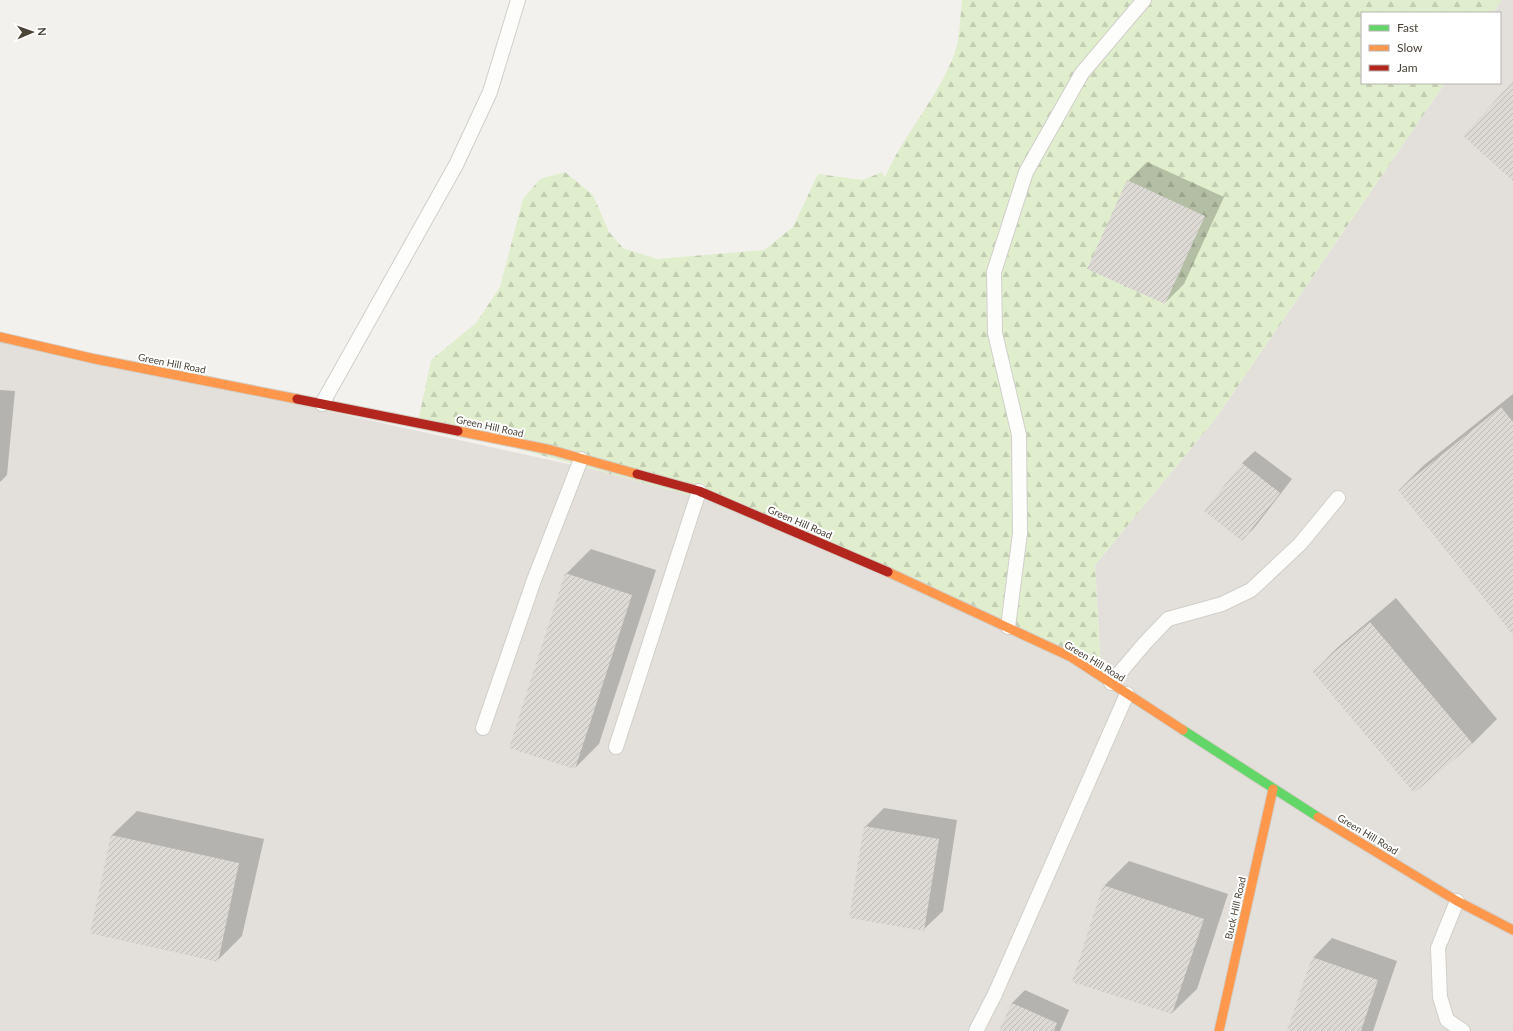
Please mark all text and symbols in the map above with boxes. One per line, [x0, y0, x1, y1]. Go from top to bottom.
north arrow [12, 12, 52, 52]
legend [1361, 12, 1501, 84]
text: Fast [1397, 20, 1419, 35]
text: N [36, 27, 49, 36]
text: Slow [1397, 40, 1423, 55]
text: Jam [1397, 60, 1418, 75]
street label: Green Hill Road [137, 351, 207, 375]
street label: Green Hill Road [455, 413, 525, 439]
street label: Green Hill Road [766, 503, 834, 541]
street label: Green Hill Road [1062, 638, 1128, 684]
street label: Green Hill Road [1335, 811, 1401, 857]
street label: Buck Hill Road [1222, 876, 1248, 940]

